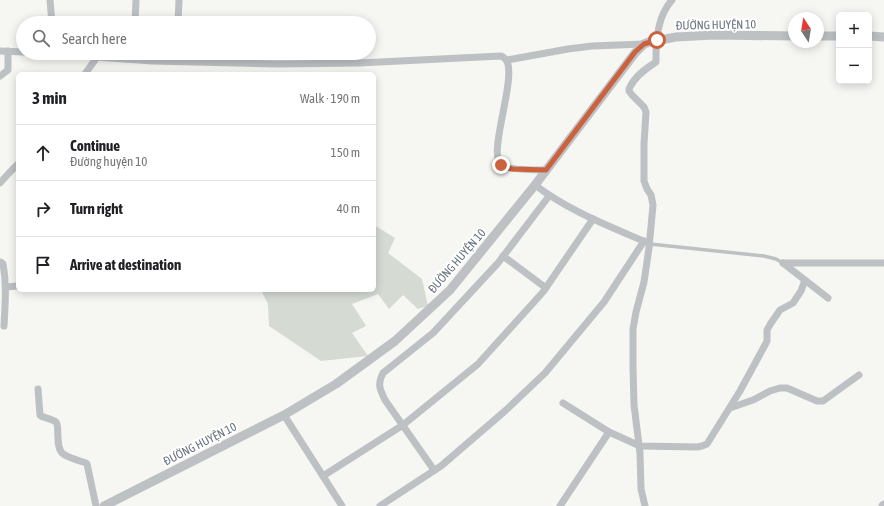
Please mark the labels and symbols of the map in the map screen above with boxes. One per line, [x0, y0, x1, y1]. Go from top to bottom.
north arrow [788, 12, 824, 48]
street label: ĐƯỜNG HUYỆN 10 [676, 17, 757, 33]
route start [648, 31, 666, 49]
route end [492, 156, 510, 174]
street label: ĐƯỜNG HUYỆN 10 [425, 226, 489, 296]
street label: ĐƯỜNG HUYỆN 10 [161, 419, 239, 468]

